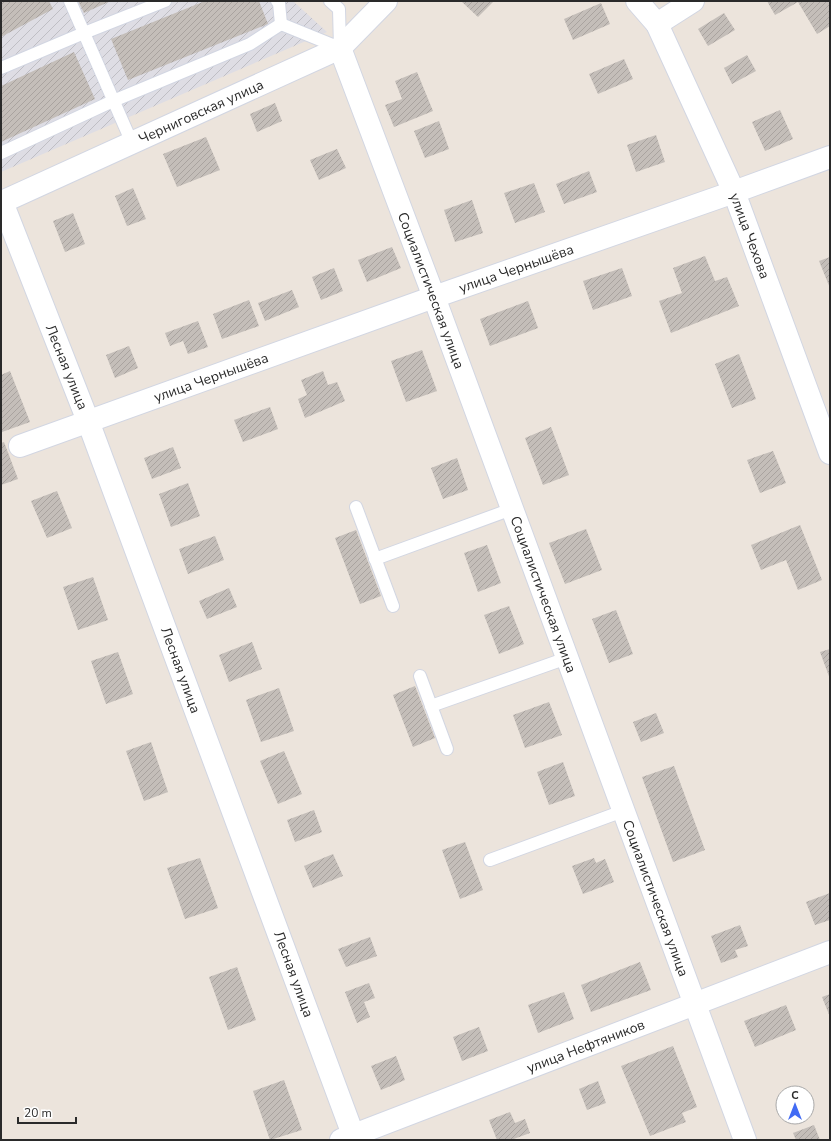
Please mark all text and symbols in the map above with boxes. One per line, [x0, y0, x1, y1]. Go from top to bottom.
street label: Черниговская улица [136, 75, 267, 148]
street label: улица Чехова [725, 190, 774, 282]
street label: Социалистическая улица [393, 210, 469, 371]
street label: улица Чернышёва [456, 240, 576, 298]
street label: Лесная улица [41, 322, 92, 413]
street label: улица Чернышёва [151, 348, 271, 407]
street label: Социалистическая улица [506, 513, 581, 675]
street label: Лесная улица [156, 624, 205, 716]
street label: Социалистическая улица [618, 817, 693, 979]
street label: Лесная улица [269, 928, 318, 1020]
street label: улица Нефтяников [524, 1015, 648, 1078]
north arrow [775, 1085, 815, 1125]
text: С [791, 1088, 799, 1103]
scale bar [18, 1099, 76, 1125]
text: 20 m [24, 1105, 52, 1121]

